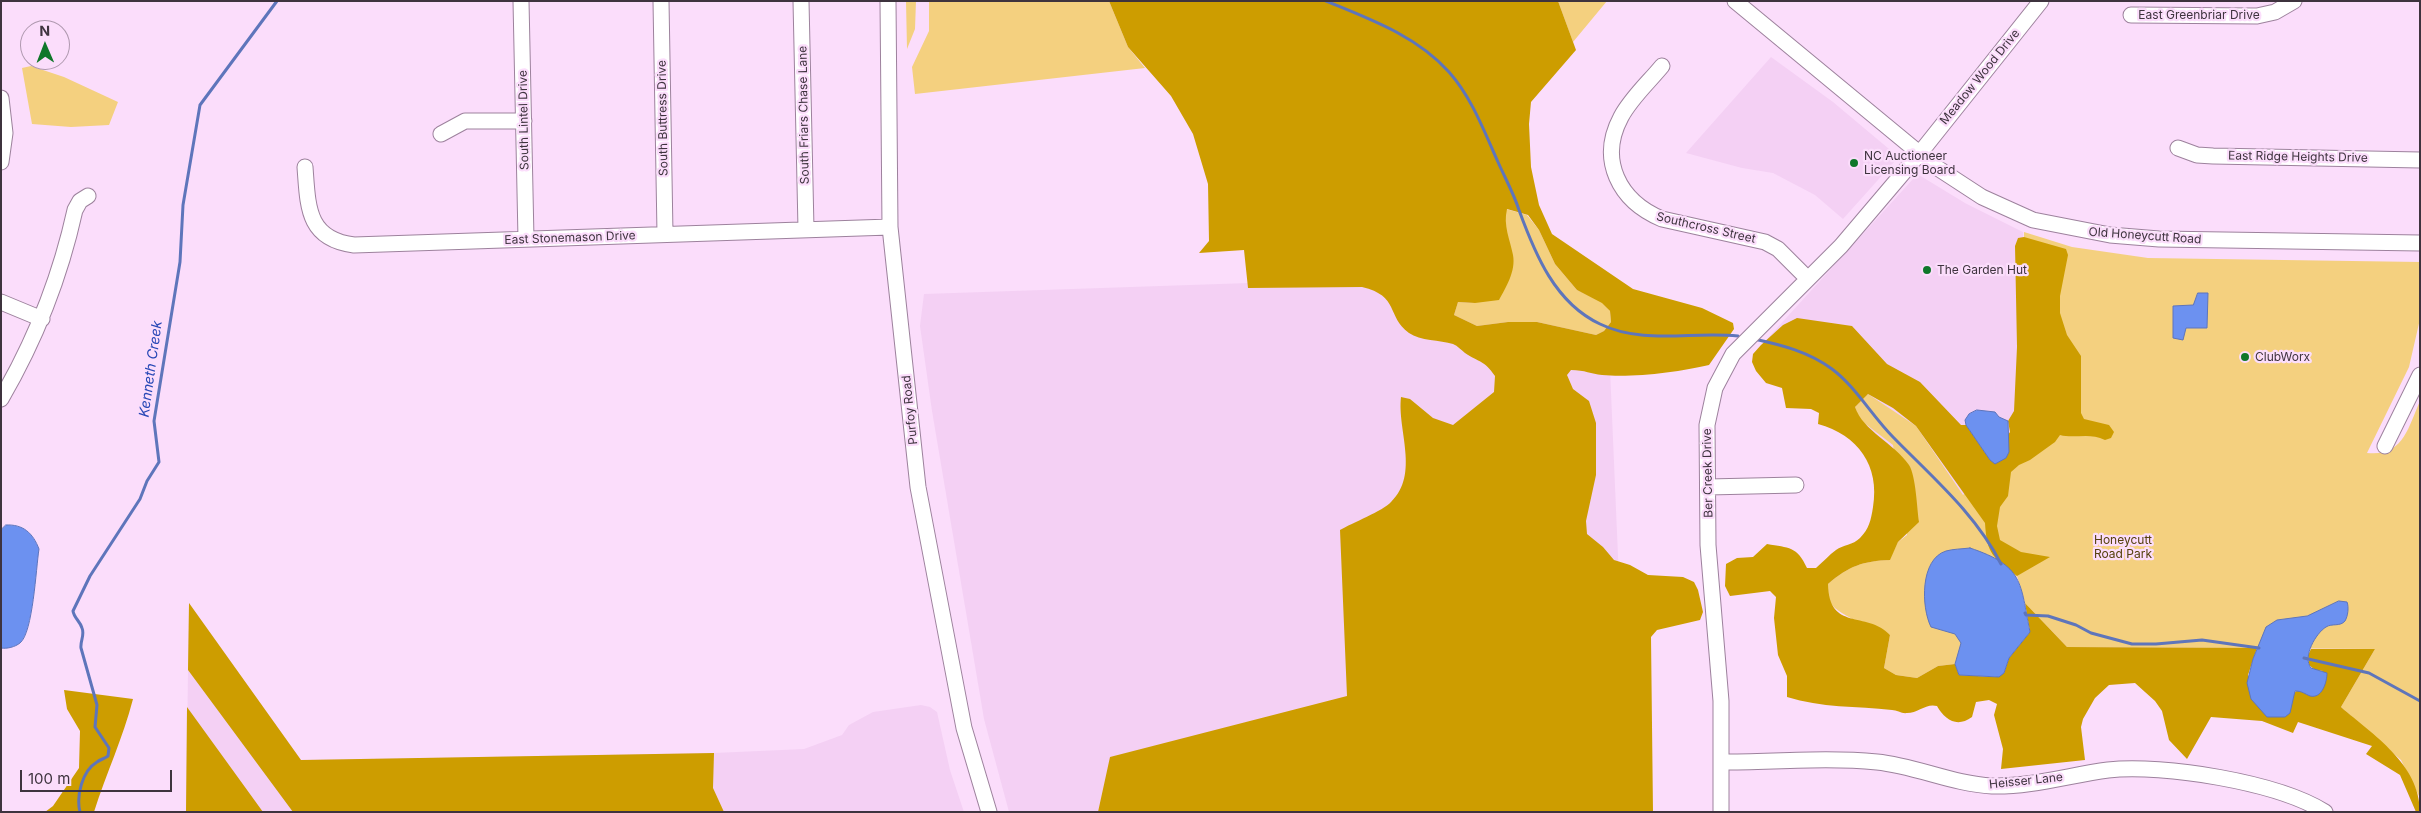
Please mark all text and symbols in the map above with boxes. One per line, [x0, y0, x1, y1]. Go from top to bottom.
street label: East Greenbriar Drive [2138, 8, 2260, 22]
north arrow [20, 20, 70, 70]
text: N [39, 22, 50, 39]
street label: Meadow Wood Drive [1937, 26, 2023, 128]
street label: South Friars Chase Lane [796, 46, 812, 184]
street label: South Buttress Drive [655, 60, 671, 176]
street label: South Lintel Drive [516, 70, 532, 170]
place label: NC Auctioneer Licensing Board [1864, 149, 1955, 177]
street label: East Ridge Heights Drive [2228, 149, 2368, 165]
marker: NC Auctioneer Licensing Board [1848, 157, 1860, 169]
street label: Southcross Street [1655, 210, 1757, 246]
street label: Old Honeycutt Road [2088, 225, 2202, 247]
street label: East Stonemason Drive [504, 229, 636, 247]
place label: The Garden Hut [1937, 263, 2027, 277]
marker: The Garden Hut [1921, 264, 1933, 276]
water label: Kenneth Creek [136, 320, 166, 418]
place label: ClubWorx [2255, 350, 2310, 364]
marker: ClubWorx [2239, 351, 2251, 363]
street label: Purfoy Road [899, 375, 921, 445]
street label: Ber Creek Drive [1700, 428, 1716, 518]
park label: Honeycutt Road Park [2094, 533, 2152, 561]
scale bar [22, 760, 175, 792]
text: 100 m [28, 769, 70, 788]
street label: Heisser Lane [1988, 770, 2064, 792]

